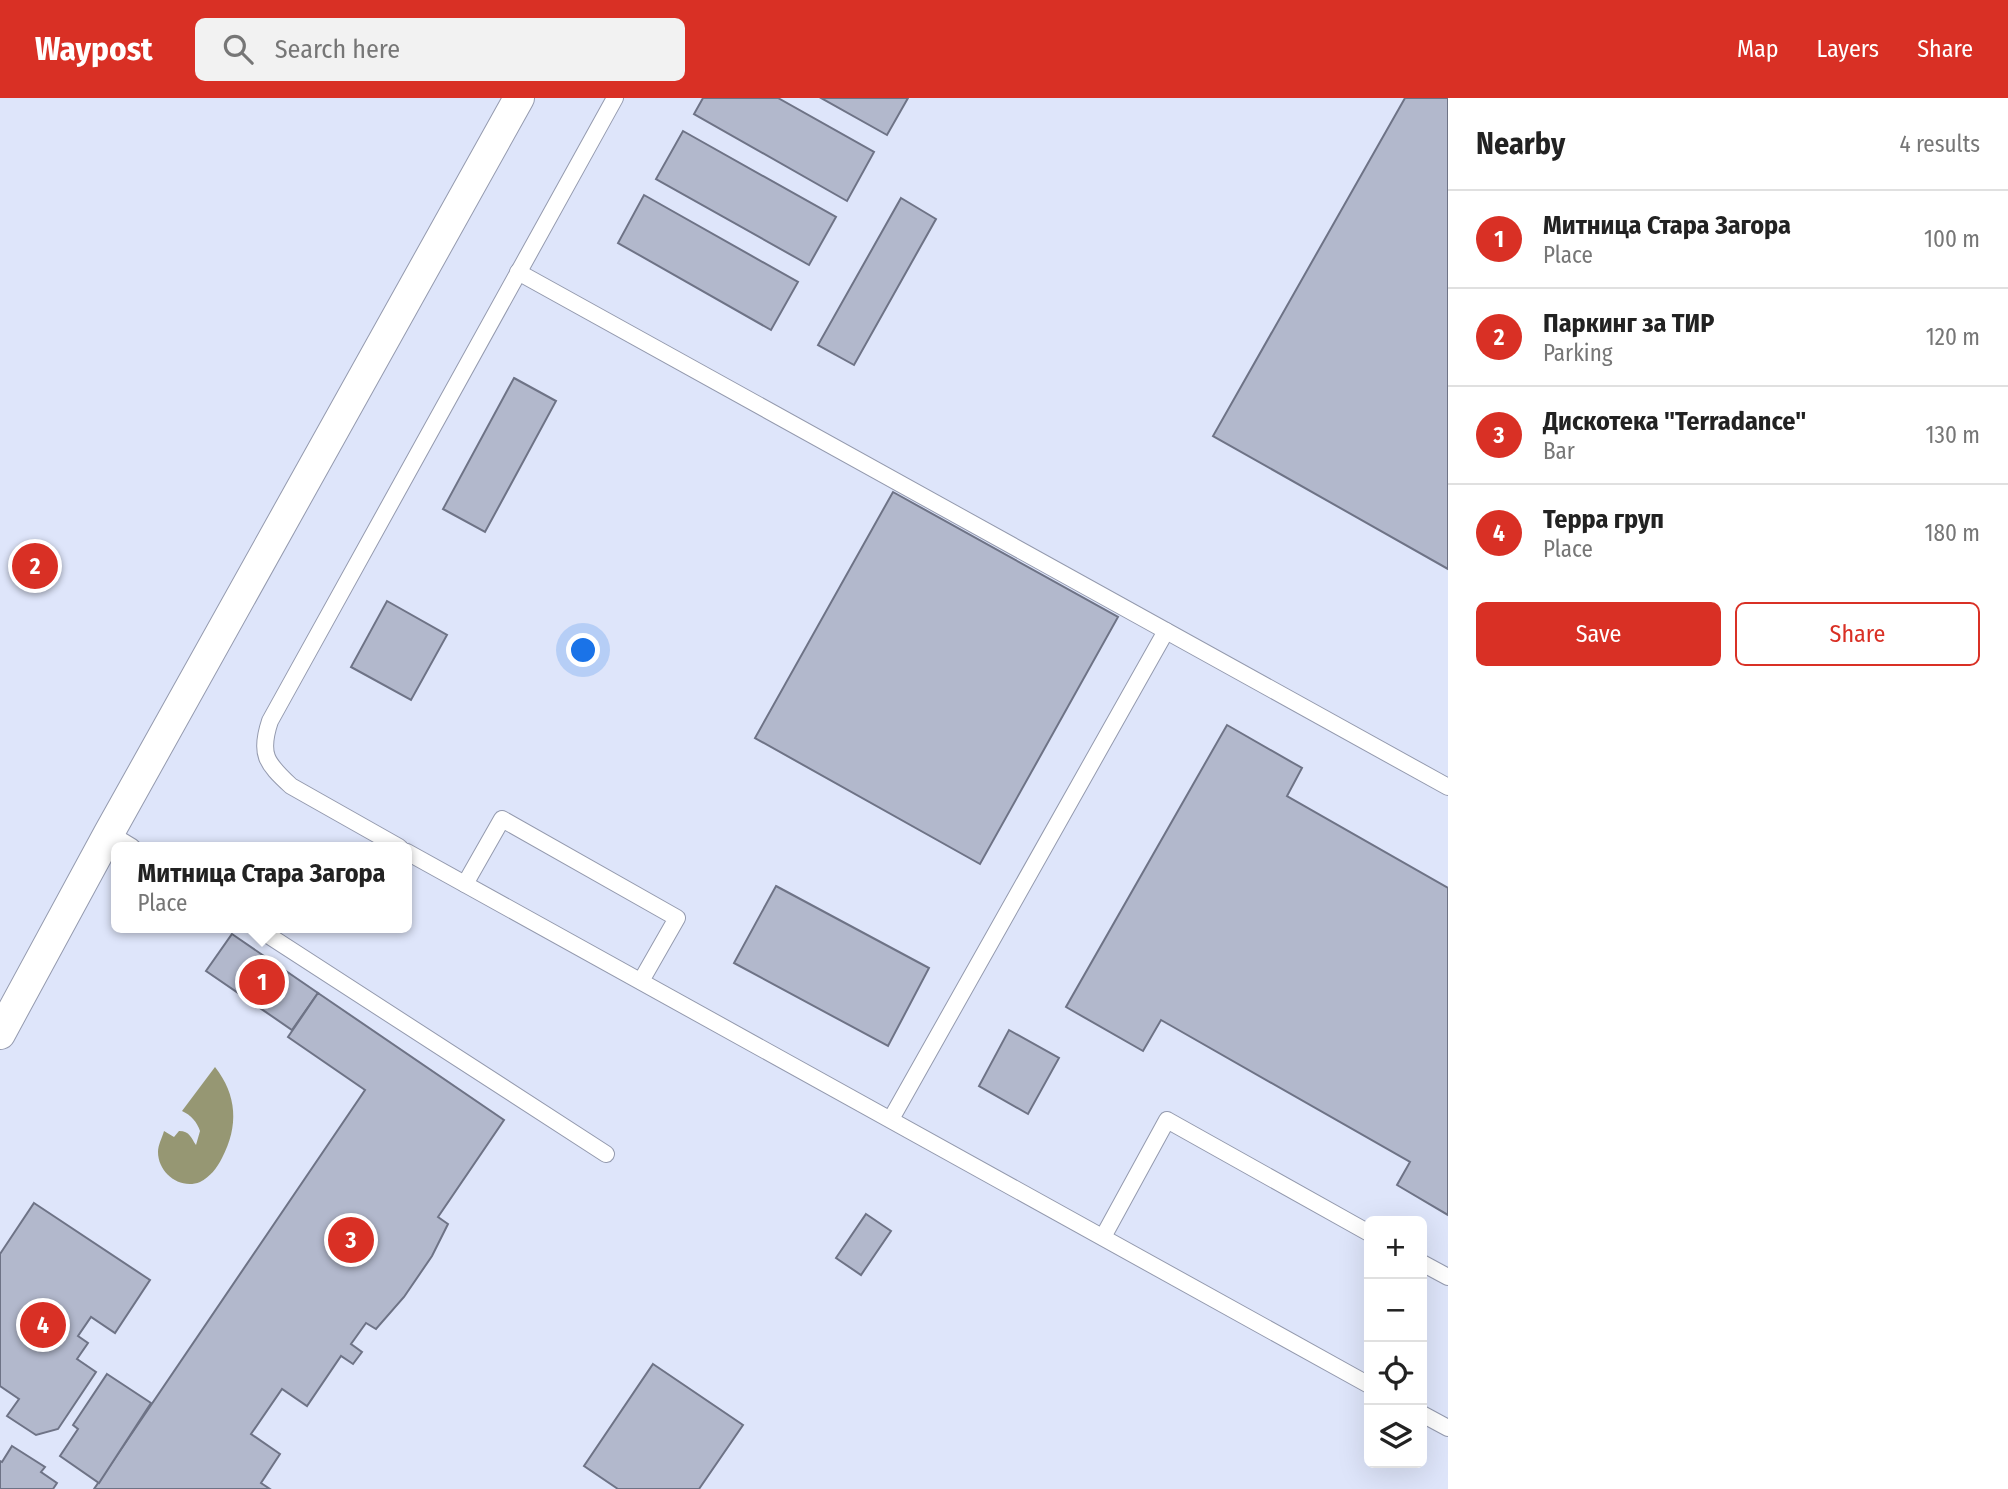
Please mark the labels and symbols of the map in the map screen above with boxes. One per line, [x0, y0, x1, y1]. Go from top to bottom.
pin: 2 [12, 540, 58, 592]
your location [566, 633, 600, 667]
pin: 1 [239, 956, 285, 1008]
pin: 3 [328, 1214, 374, 1266]
pin: 4 [20, 1299, 66, 1351]

